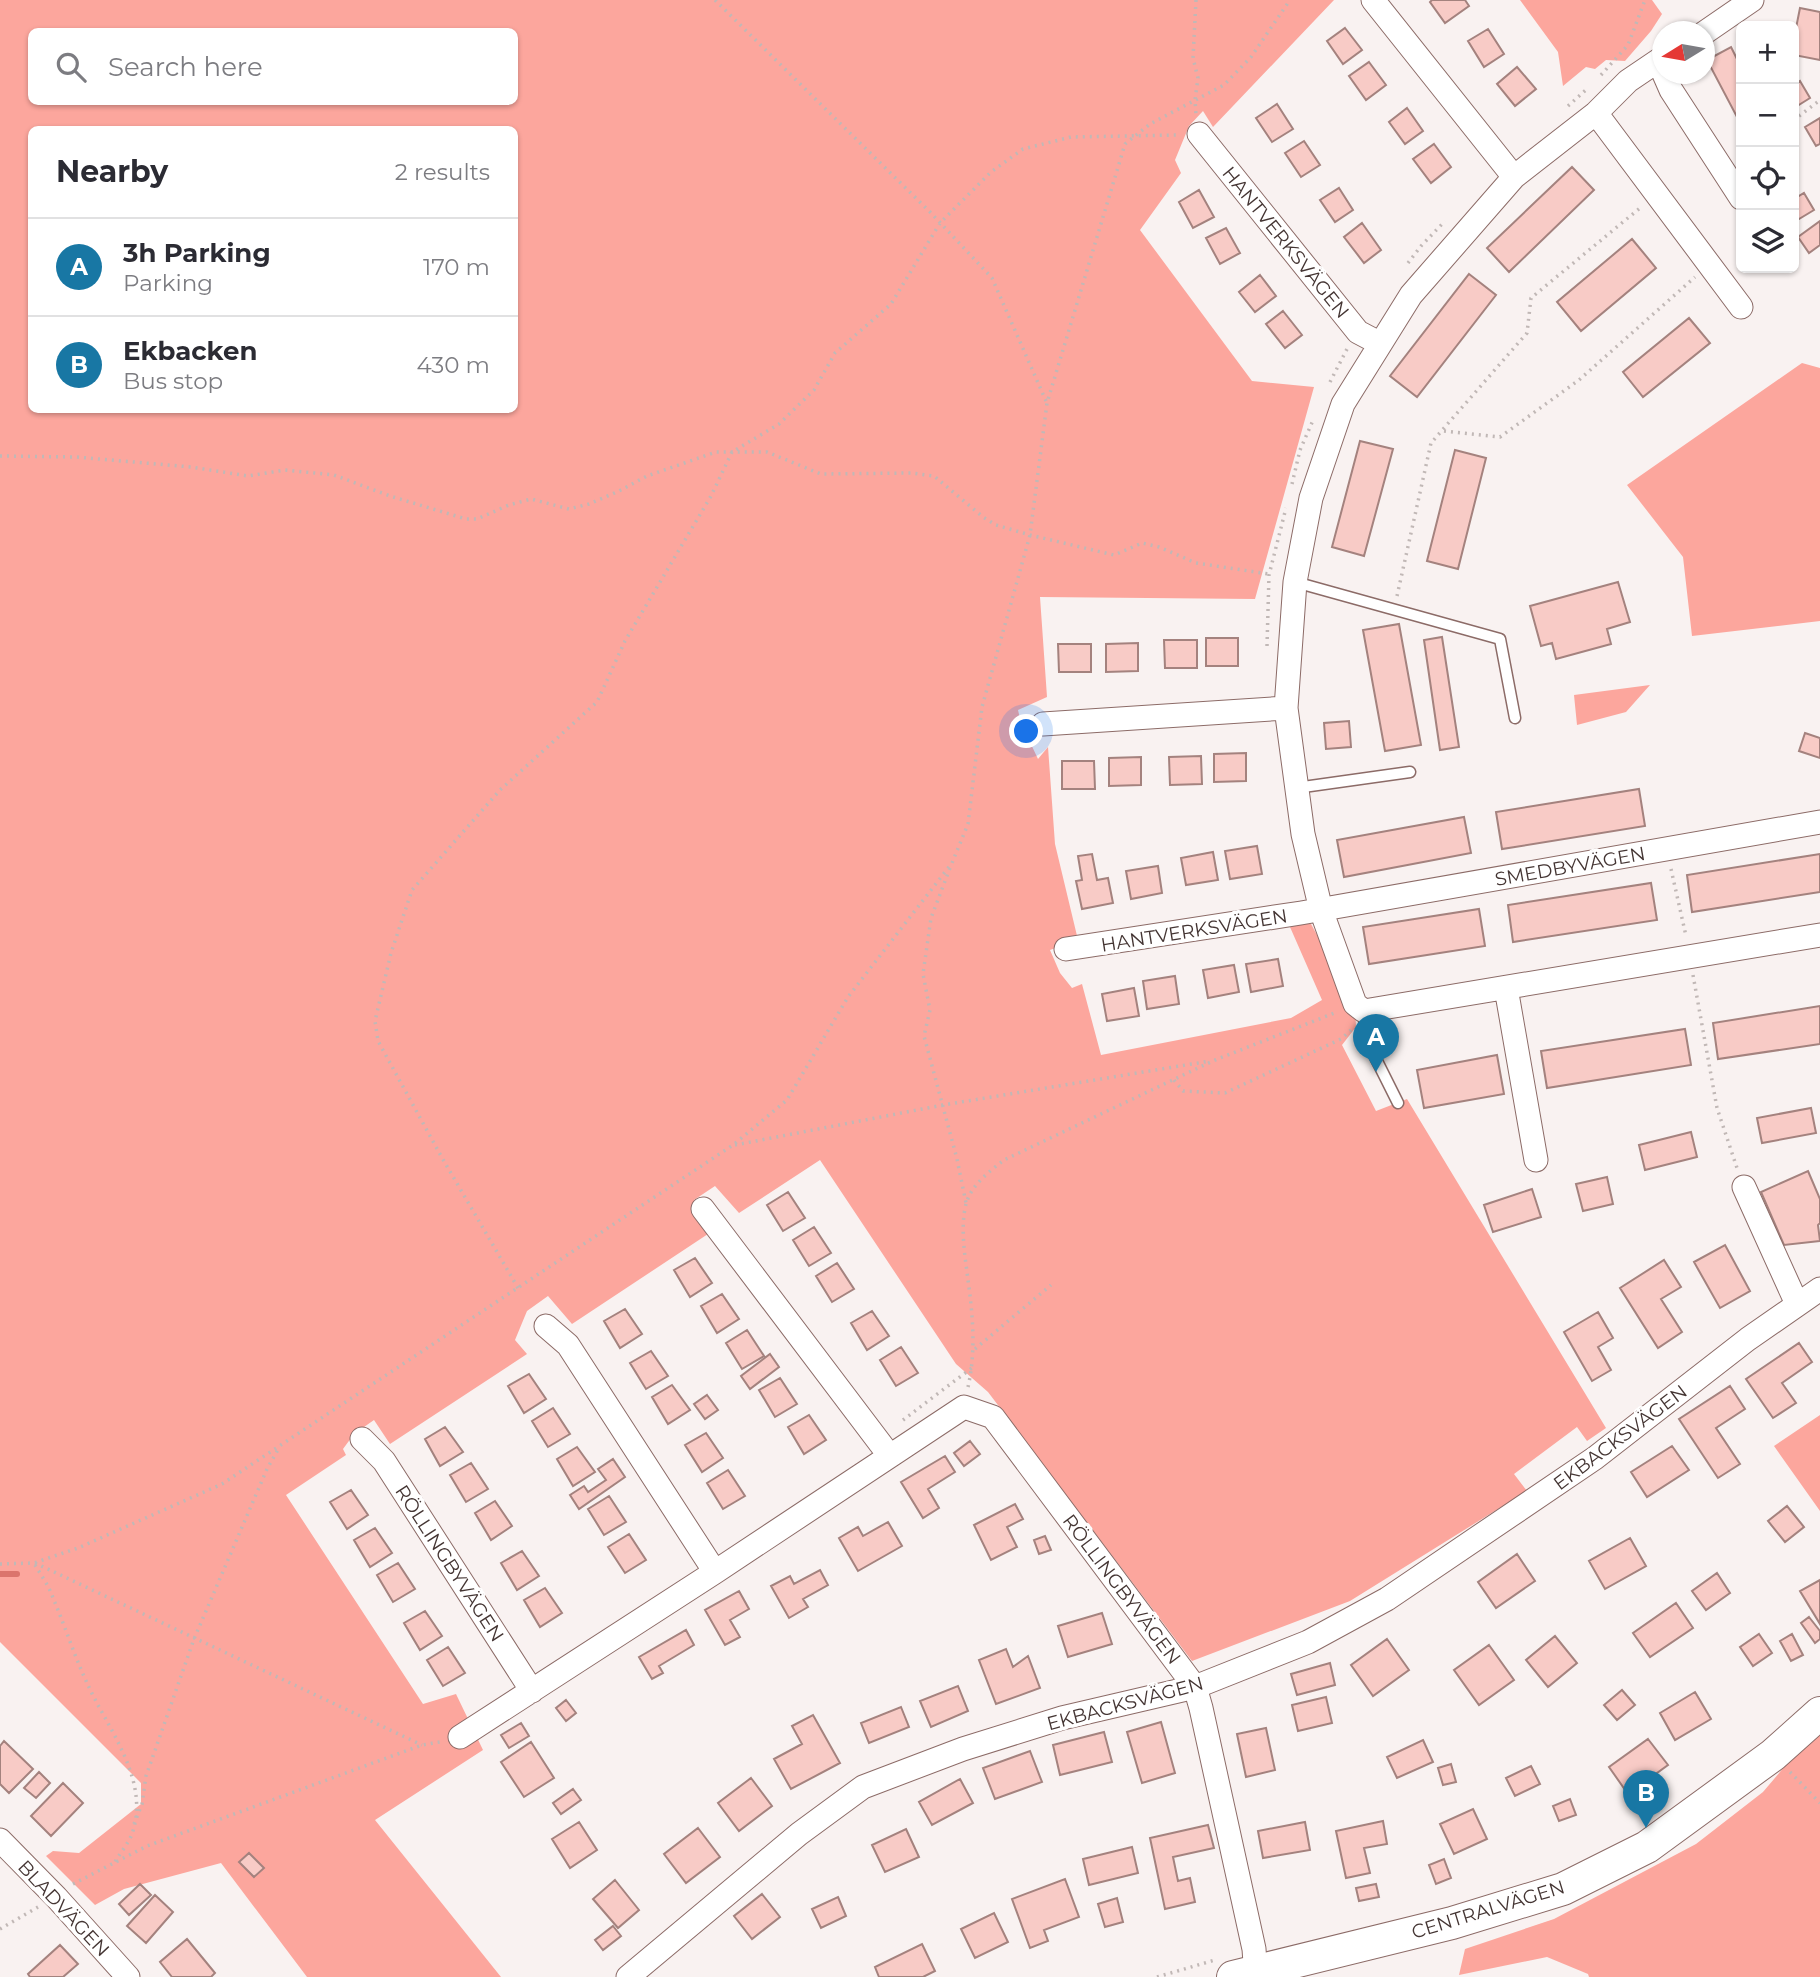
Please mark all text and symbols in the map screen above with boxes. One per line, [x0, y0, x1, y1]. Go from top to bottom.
north arrow [1652, 21, 1715, 84]
map controls [1736, 21, 1799, 273]
button: + [1736, 21, 1799, 84]
search box [28, 28, 518, 105]
icon: search [52, 48, 90, 86]
text: Search here [108, 51, 263, 83]
button: − [1736, 84, 1799, 147]
button: locate [1736, 147, 1799, 210]
text: Nearby [56, 153, 168, 190]
text: 2 results [395, 158, 490, 186]
street label: HANTVERKSVÄGEN [1217, 162, 1354, 323]
button: layers [1736, 210, 1799, 273]
text: 3h Parking [123, 237, 271, 269]
text: A [70, 253, 88, 281]
text: 170 m [423, 253, 490, 281]
text: Parking [123, 269, 213, 297]
text: Ekbacken [123, 335, 257, 367]
text: B [70, 351, 88, 379]
text: 430 m [417, 351, 490, 379]
text: Bus stop [123, 367, 223, 395]
your location [1009, 714, 1043, 748]
street label: SMEDBYVÄGEN [1493, 842, 1647, 891]
street label: HANTVERKSVÄGEN [1099, 904, 1289, 957]
pin: A [1353, 1014, 1399, 1072]
street label: EKBACKSVÄGEN [1549, 1380, 1692, 1495]
street label: RÖLLINGBYVÄGEN [390, 1481, 509, 1646]
street label: RÖLLINGBYVÄGEN [1058, 1510, 1186, 1669]
street label: EKBACKSVÄGEN [1044, 1672, 1206, 1735]
pin: B [1623, 1770, 1669, 1828]
street label: BLADVÄGEN [13, 1855, 114, 1961]
street label: CENTRALVÄGEN [1409, 1875, 1568, 1944]

